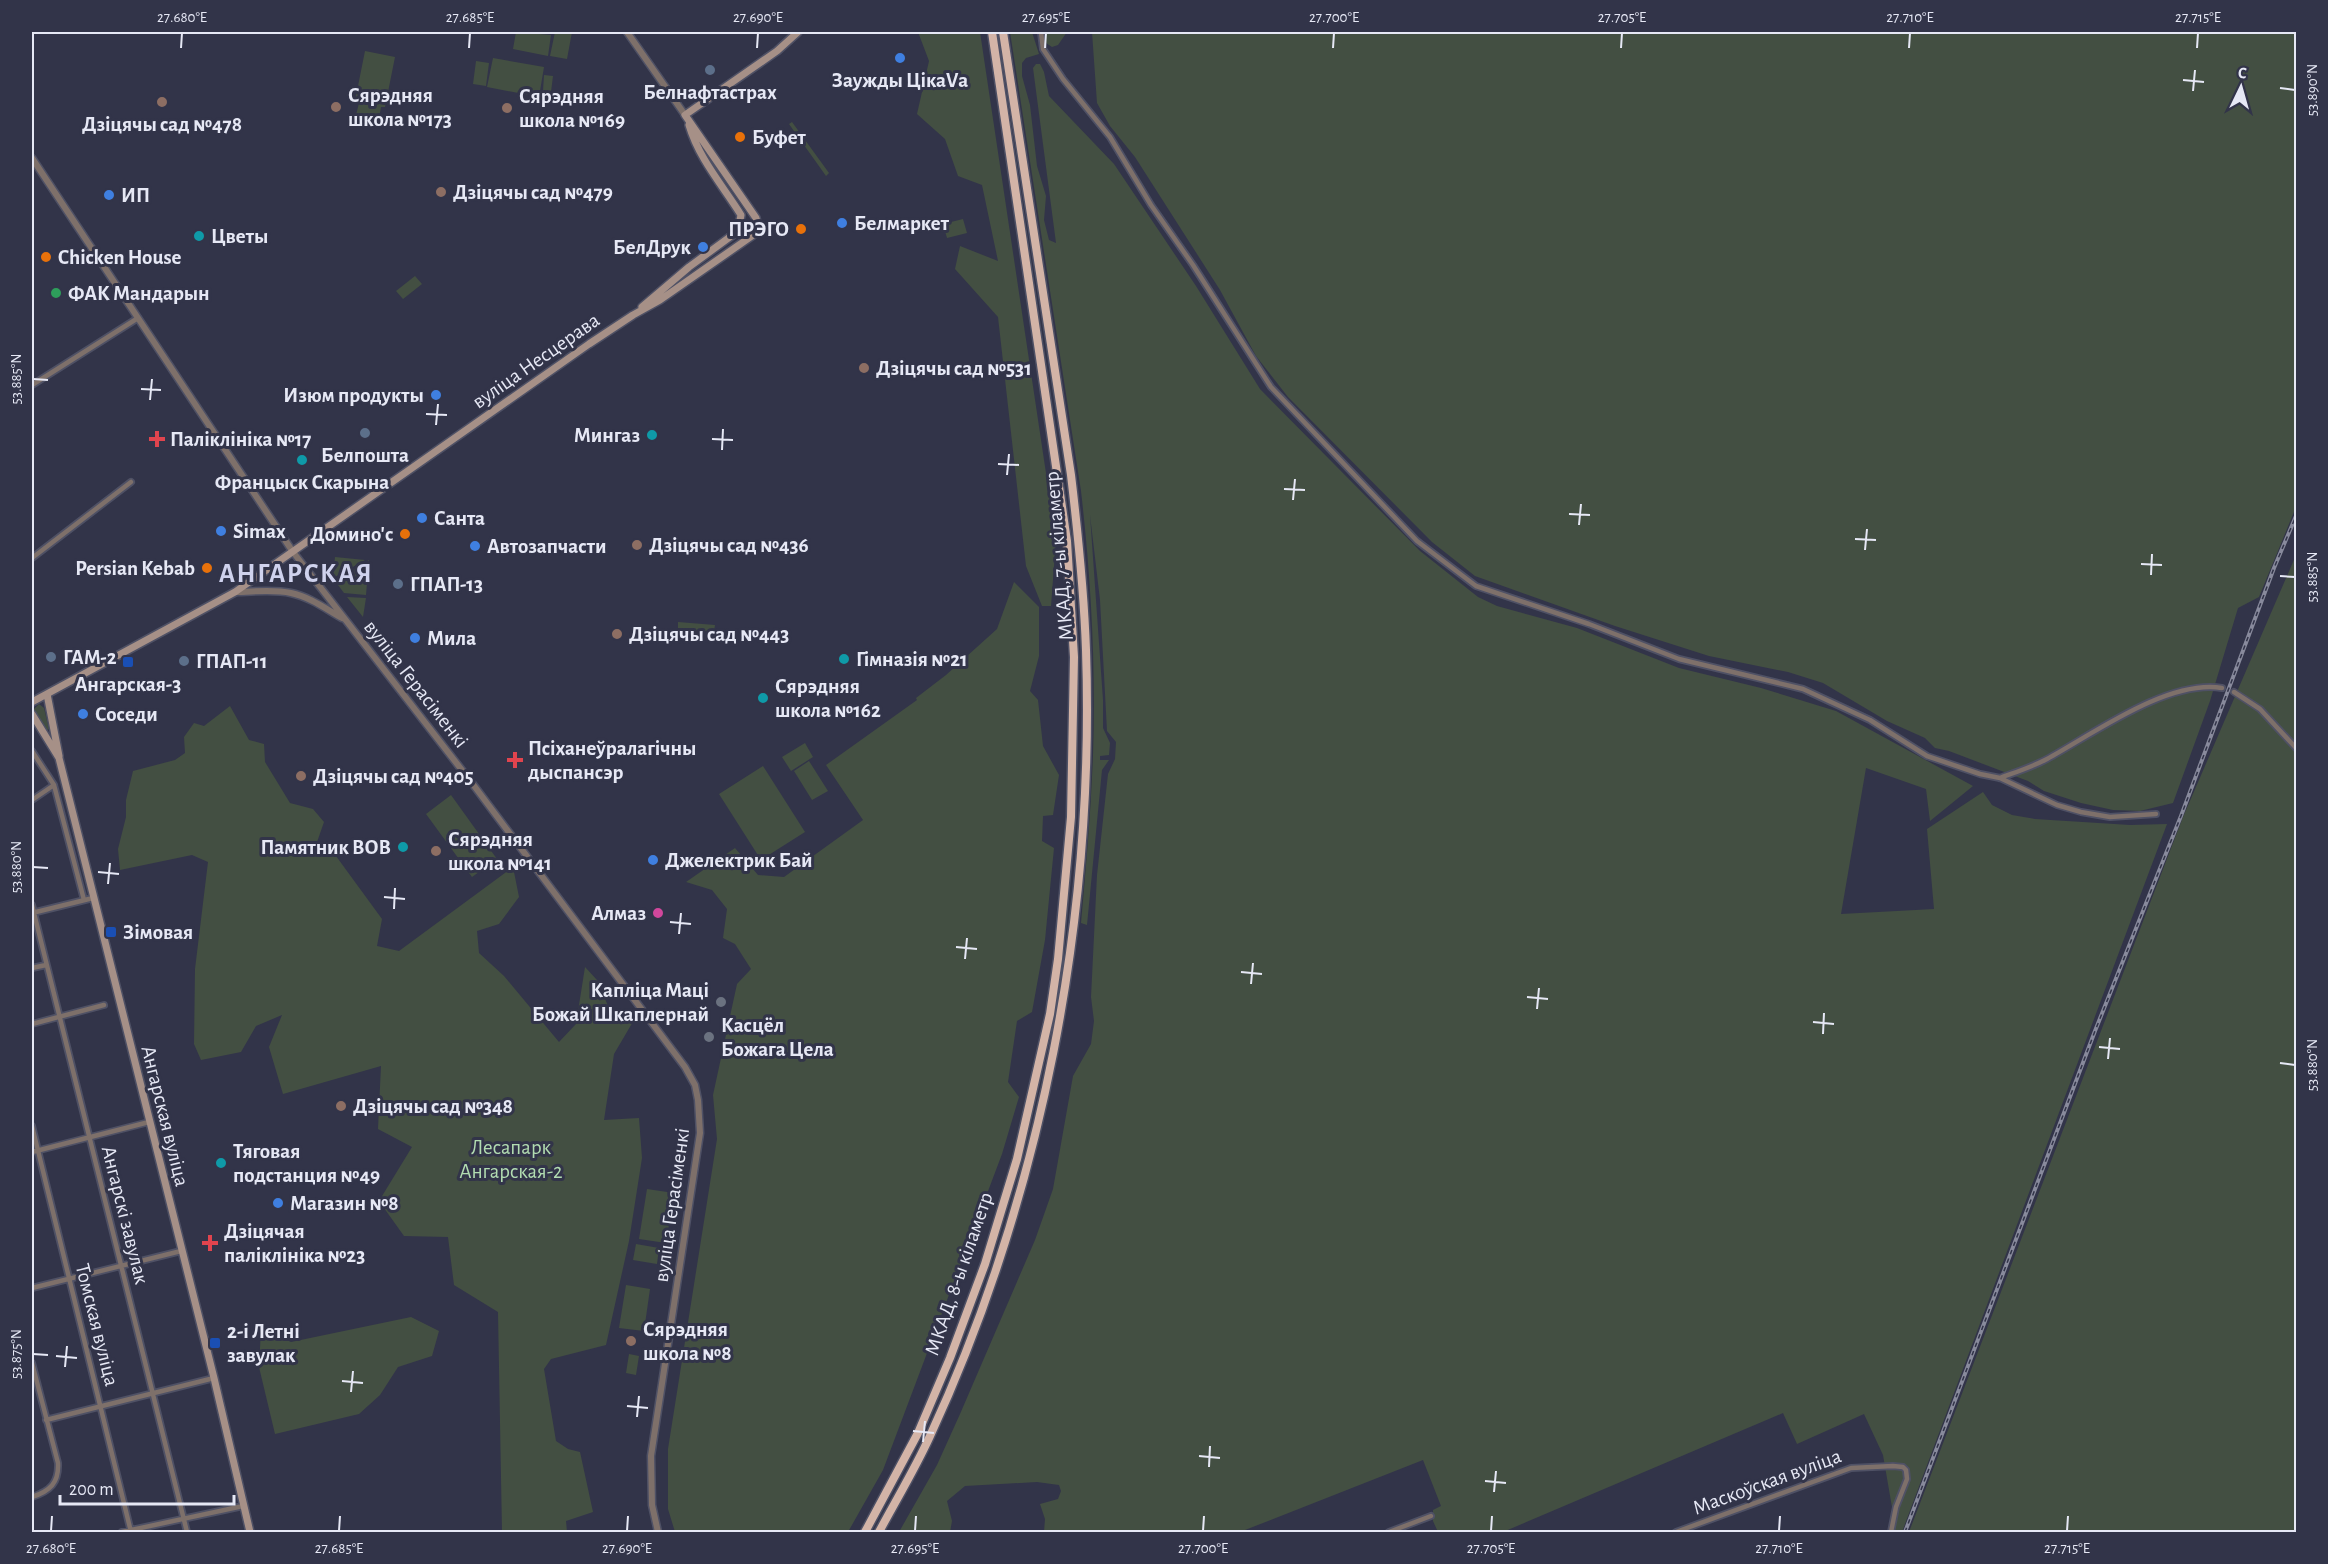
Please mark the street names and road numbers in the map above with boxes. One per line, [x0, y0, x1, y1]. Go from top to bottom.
street label: вуліца Несцерава [469, 309, 604, 413]
street label: МКАД, 7-ы кіламетр [1041, 470, 1077, 642]
street label: вуліца Герасіменкі [360, 616, 472, 752]
street label: Ангарская вуліца [137, 1043, 193, 1189]
street label: вуліца Герасіменкі [651, 1127, 693, 1283]
street label: Ангарскі завулак [98, 1144, 152, 1287]
street label: МКАД, 8-ы кіламетр [921, 1190, 997, 1358]
street label: Томская вуліца [72, 1262, 122, 1389]
street label: Маскоўская вуліца [1690, 1445, 1845, 1519]

